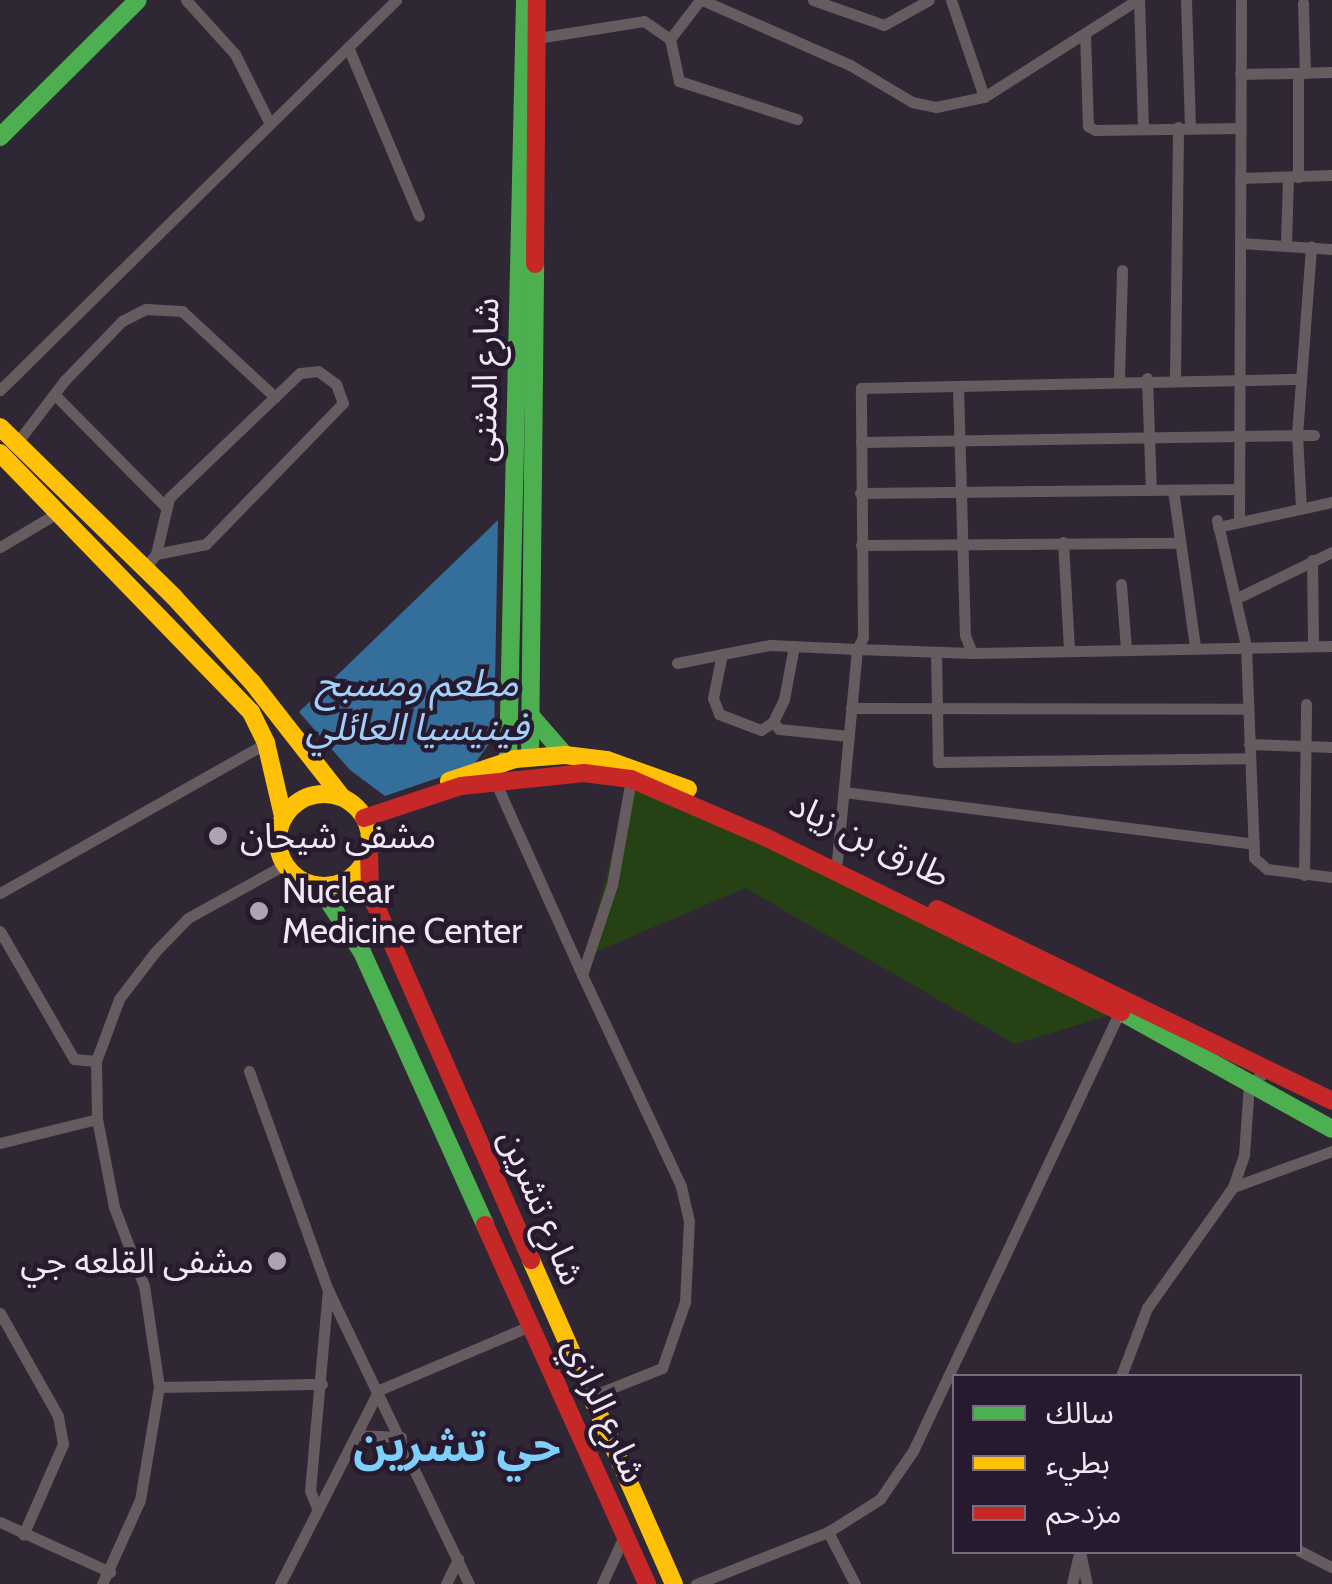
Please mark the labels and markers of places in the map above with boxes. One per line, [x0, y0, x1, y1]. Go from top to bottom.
place label: مشفى شيحان [240, 815, 436, 857]
marker: مشفى شيحان [205, 823, 231, 849]
place label: Nuclear Medicine Center [282, 870, 522, 952]
marker: Nuclear Medicine Center [246, 898, 272, 924]
place label: مشفى القلعه جي [20, 1240, 254, 1282]
marker: مشفى القلعه جي [264, 1248, 290, 1274]

